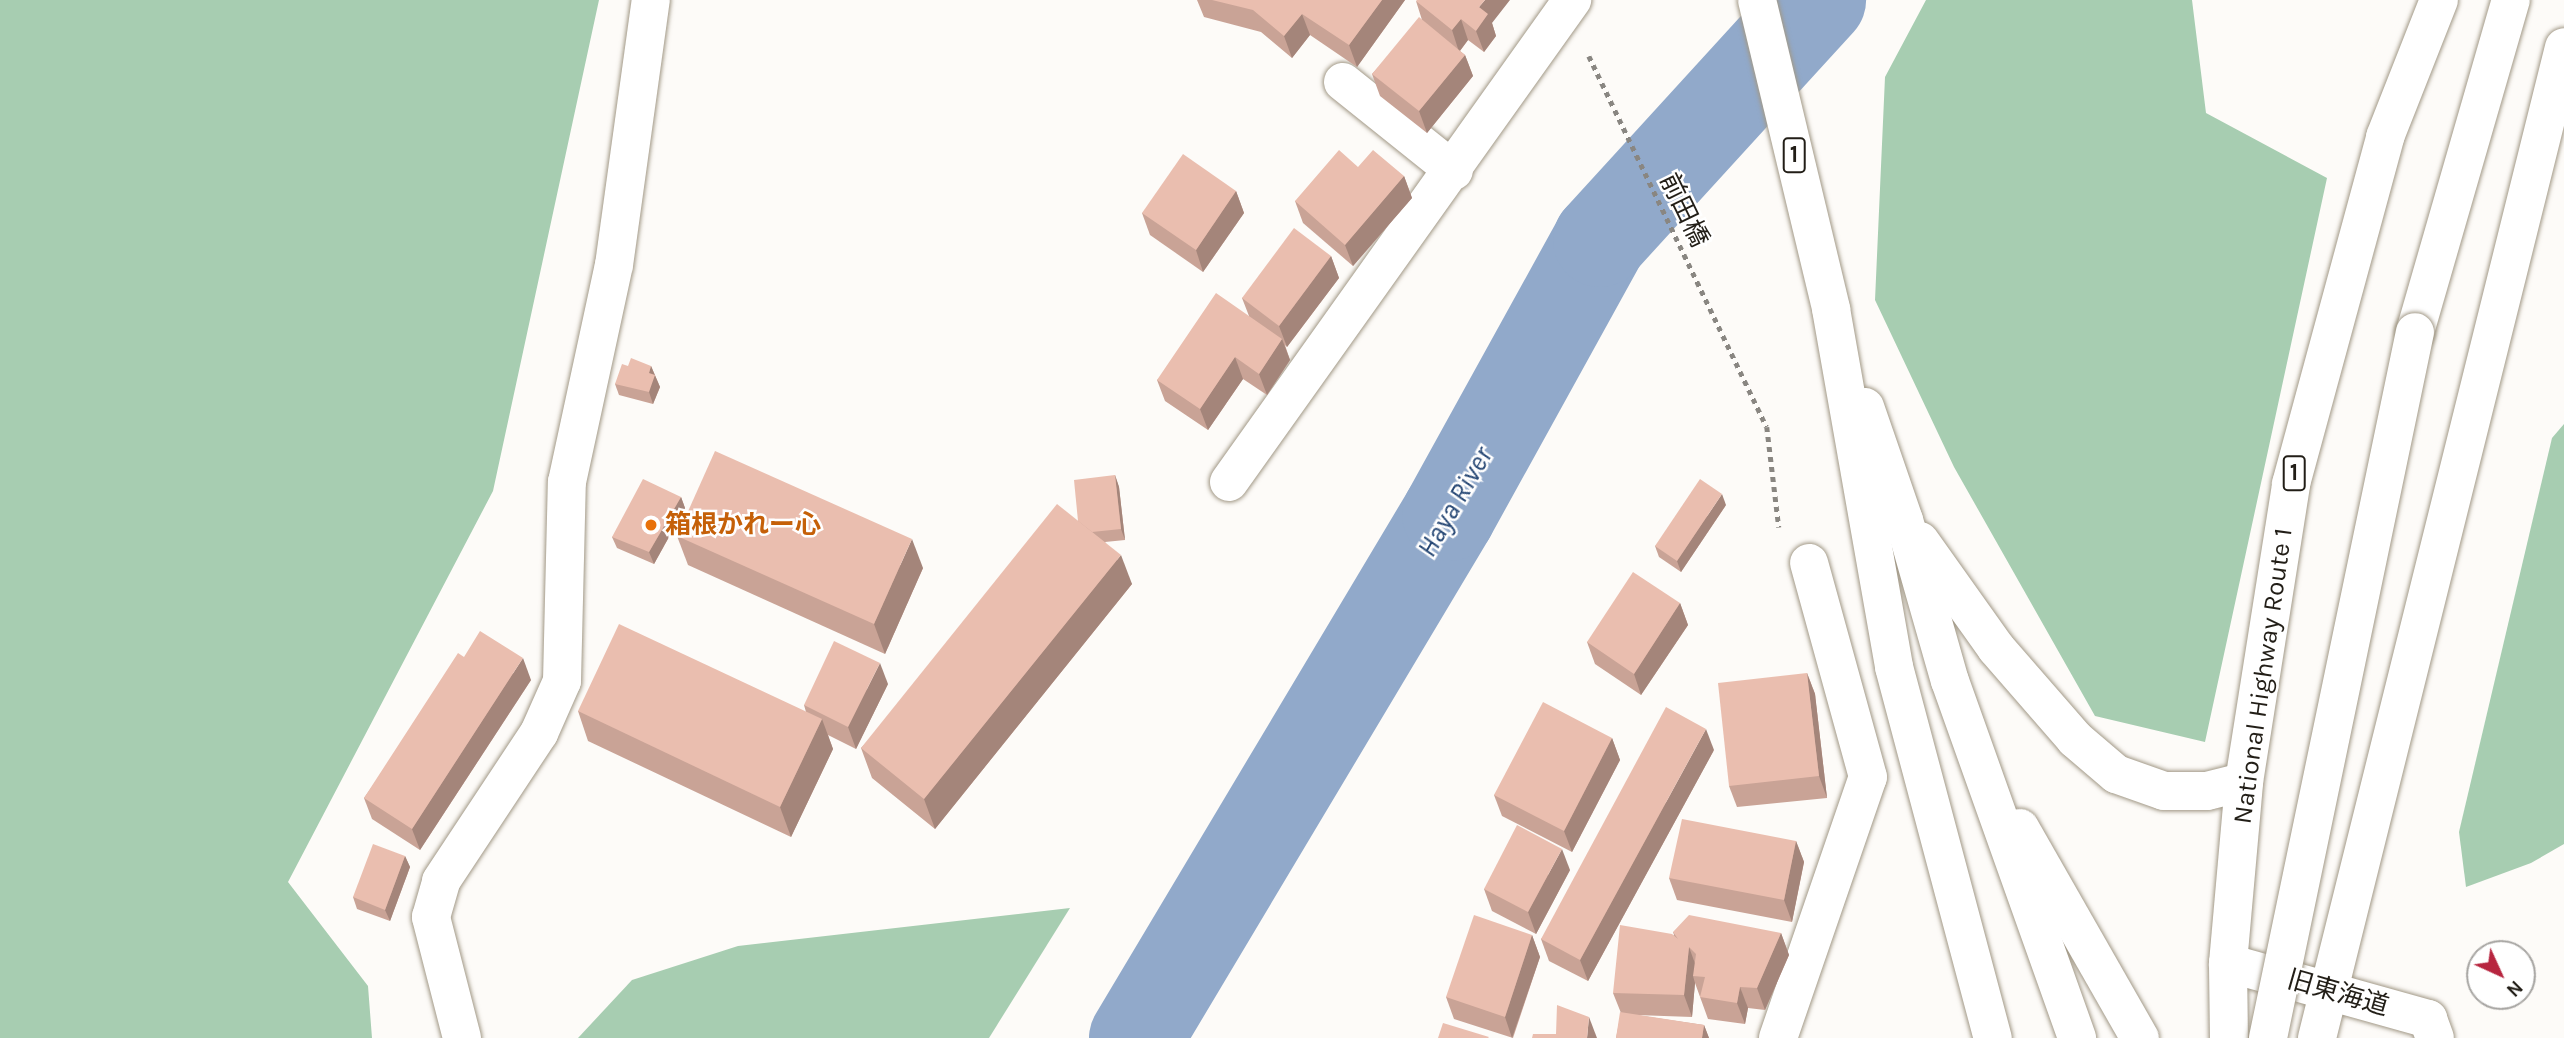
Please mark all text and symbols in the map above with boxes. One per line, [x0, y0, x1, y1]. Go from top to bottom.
road number: 1 [1782, 134, 1806, 176]
street label: 前田橋 [1653, 168, 1715, 252]
water label: Haya River [1410, 441, 1500, 563]
road number: 1 [2282, 452, 2306, 494]
place label: 箱根かれー心 [665, 509, 821, 541]
marker: 箱根かれー心 [643, 517, 659, 533]
street label: National Highway Route 1 [2227, 526, 2299, 826]
north arrow [2466, 940, 2536, 1010]
street label: 旧東海道 [2284, 964, 2392, 1022]
text: N [2502, 976, 2527, 1001]

